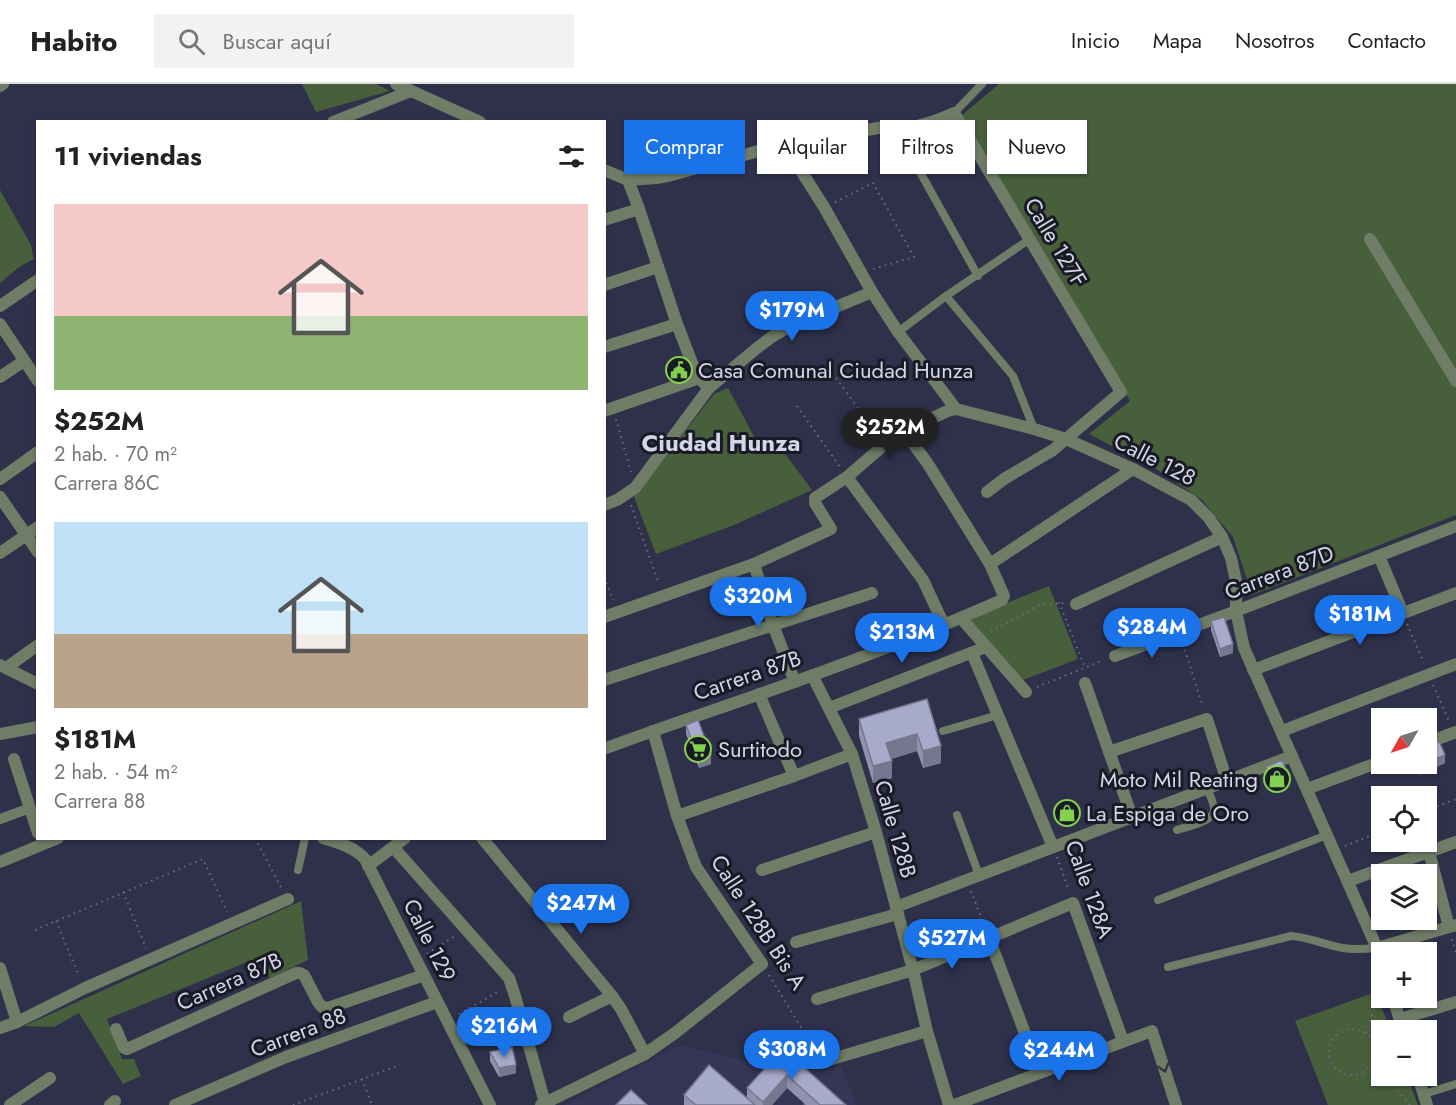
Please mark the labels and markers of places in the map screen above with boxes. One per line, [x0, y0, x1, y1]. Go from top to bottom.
pin: $179M [750, 291, 834, 342]
place label: Casa Comunal Ciudad Hunza [698, 354, 973, 386]
public building icon: Casa Comunal Ciudad Hunza [664, 355, 694, 385]
pin: $252M [848, 408, 932, 459]
pin: $320M [716, 577, 800, 628]
pin: $181M [1318, 595, 1402, 646]
pin: $284M [1110, 608, 1194, 659]
pin: $213M [860, 613, 944, 664]
place label: Surtitodo [718, 733, 802, 765]
supermarket icon: Surtitodo [683, 734, 713, 764]
place label: Moto Mil Reating [1100, 763, 1258, 795]
shop icon: Moto Mil Reating [1262, 764, 1292, 794]
place label: La Espiga de Oro [1086, 797, 1249, 829]
shop icon: La Espiga de Oro [1052, 798, 1082, 828]
pin: $247M [539, 884, 623, 935]
pin: $527M [910, 919, 994, 970]
pin: $216M [462, 1007, 546, 1058]
pin: $308M [750, 1030, 834, 1081]
pin: $244M [1017, 1031, 1101, 1082]

